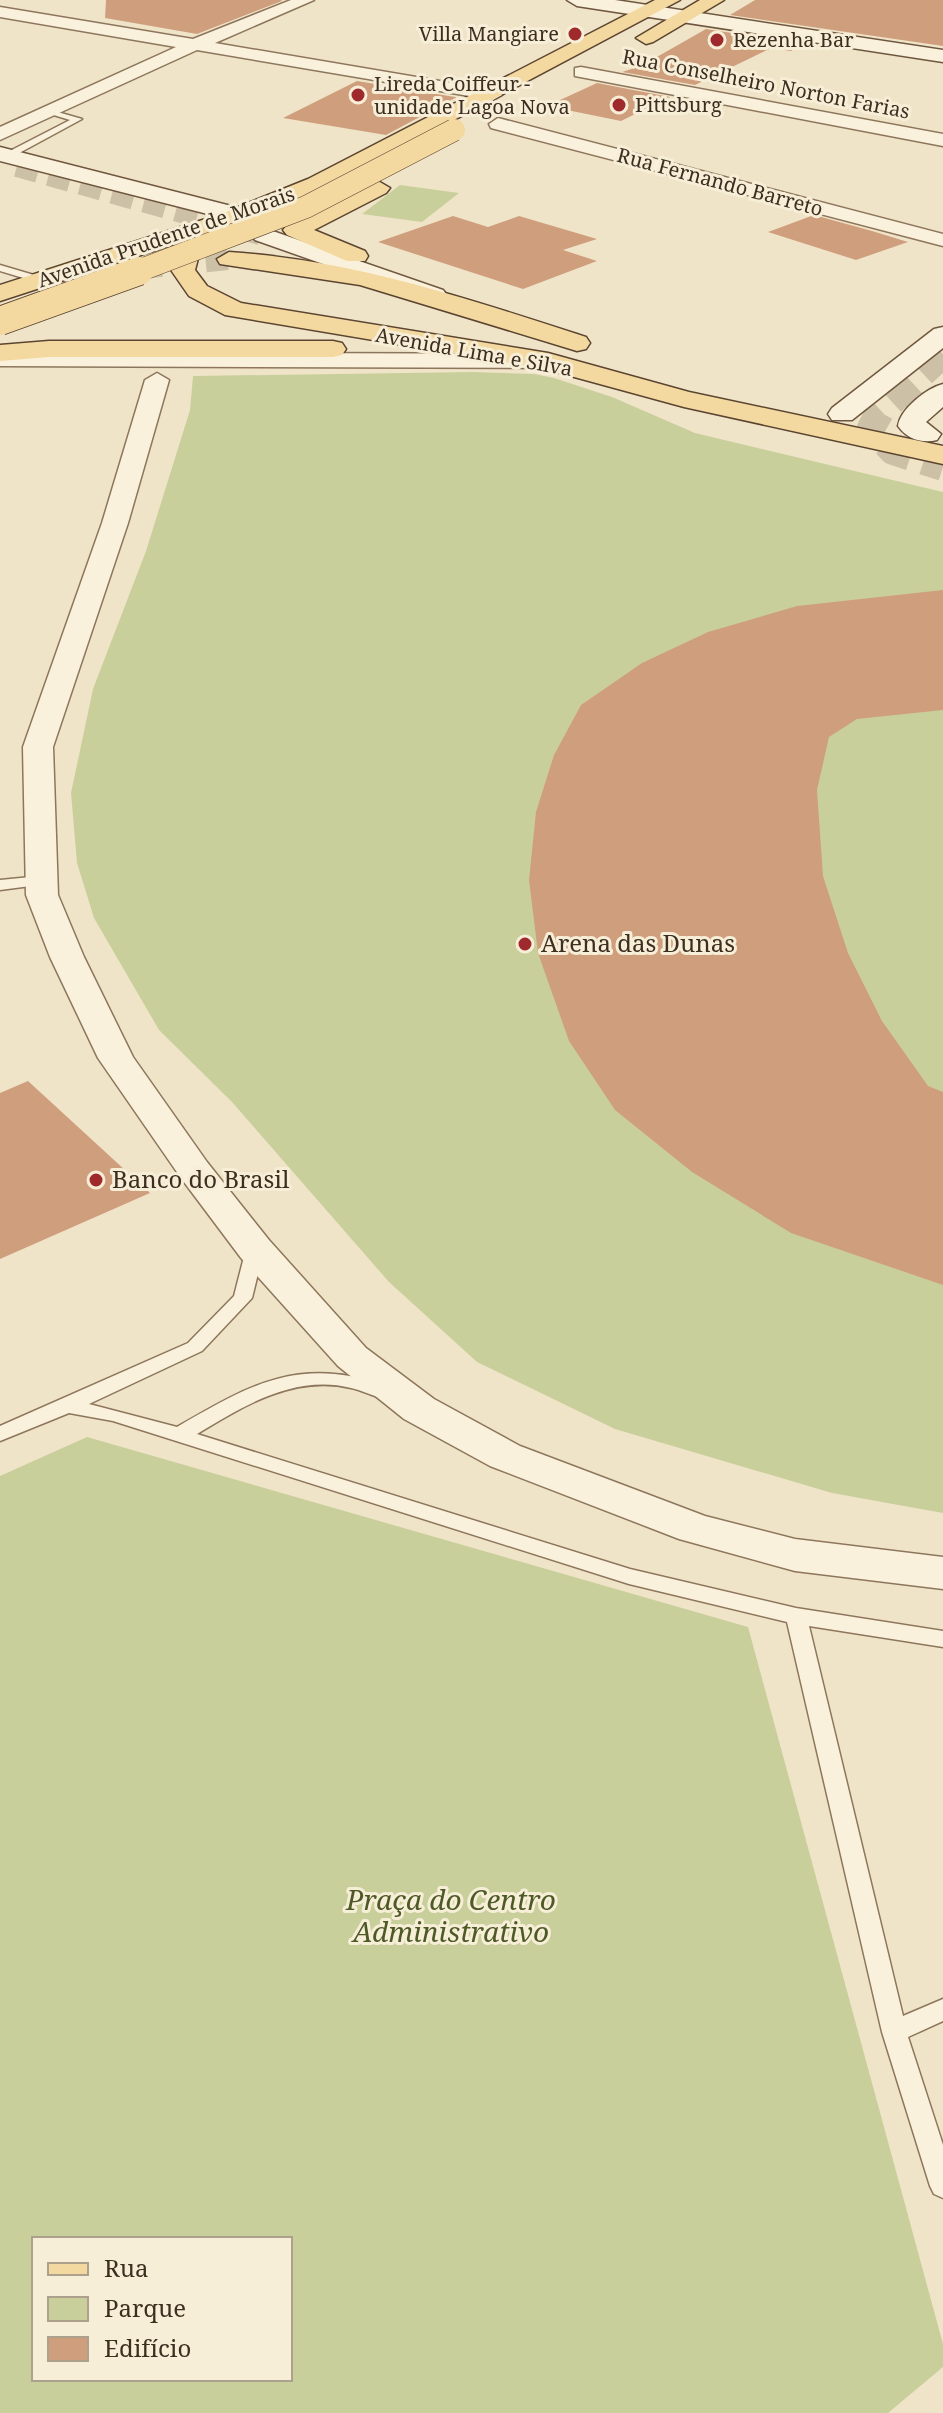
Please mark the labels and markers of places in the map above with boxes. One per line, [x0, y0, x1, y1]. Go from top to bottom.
place label: Villa Mangiare [419, 20, 559, 47]
marker: Villa Mangiare [566, 25, 584, 43]
place label: Rezenha Bar [733, 26, 854, 53]
marker: Rezenha Bar [708, 31, 726, 49]
place label: Lireda Coiffeur - unidade Lagoa Nova [374, 70, 570, 120]
marker: Lireda Coiffeur - unidade Lagoa Nova [349, 86, 367, 104]
place label: Pittsburg [635, 91, 722, 118]
marker: Pittsburg [610, 96, 628, 114]
place label: Arena das Dunas [541, 926, 735, 959]
marker: Arena das Dunas [516, 935, 534, 953]
place label: Banco do Brasil [112, 1162, 290, 1195]
marker: Banco do Brasil [87, 1171, 105, 1189]

